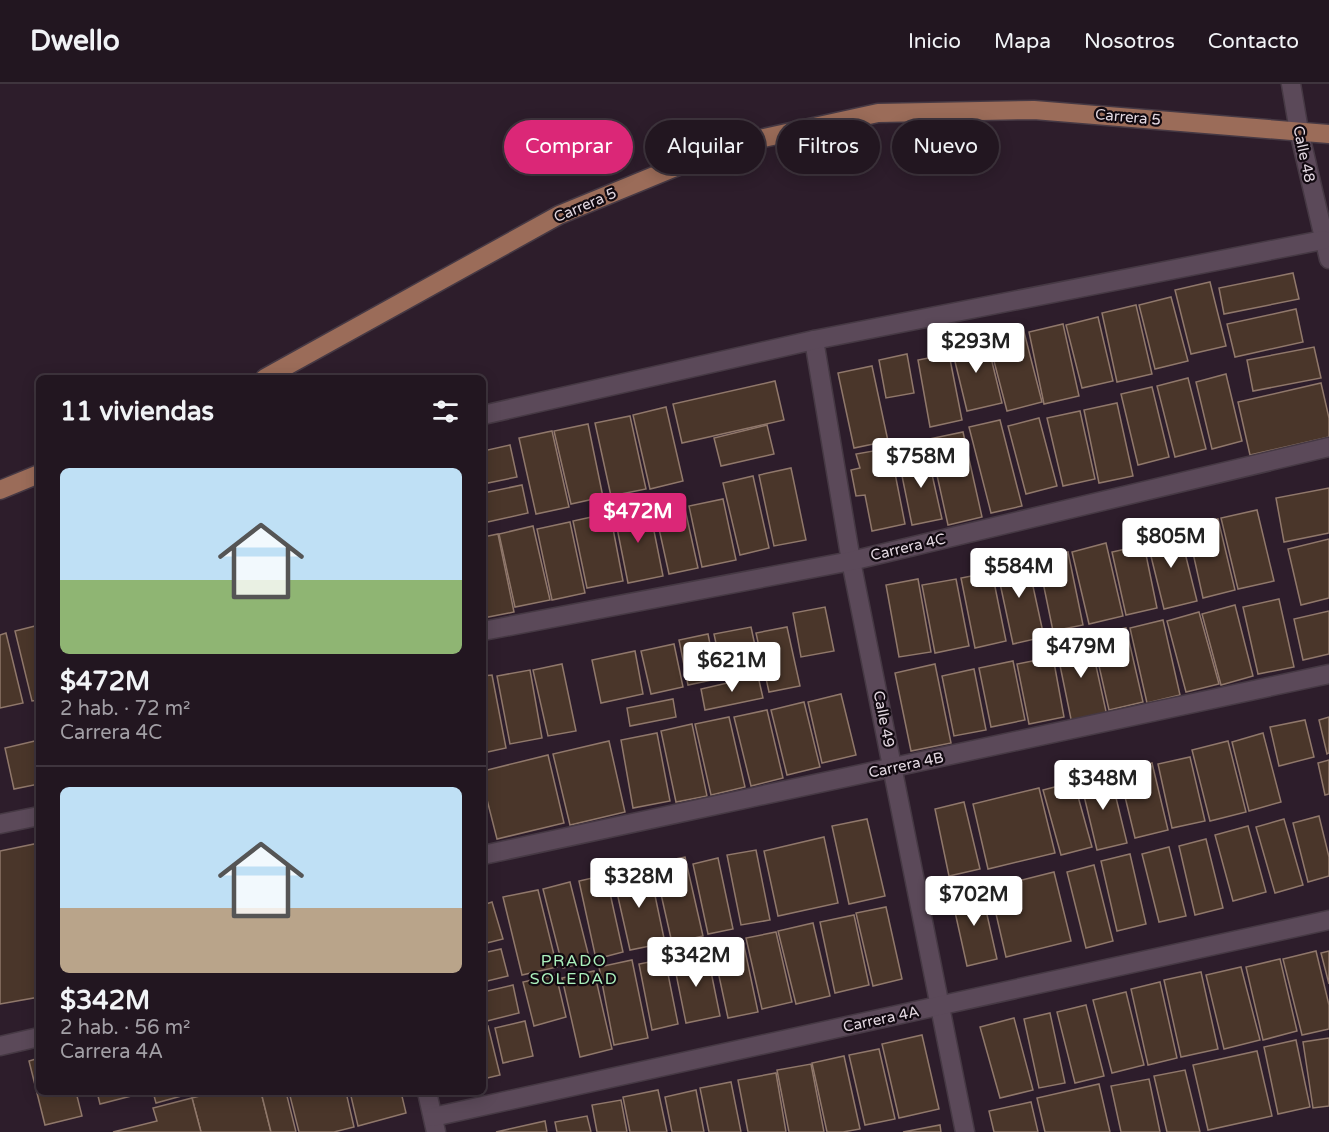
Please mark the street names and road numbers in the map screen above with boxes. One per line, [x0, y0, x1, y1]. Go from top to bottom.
street label: Carrera 5 [1094, 105, 1162, 129]
street label: Calle 48 [1289, 124, 1319, 184]
street label: Carrera 5 [551, 184, 619, 226]
street label: Carrera 4C [869, 530, 947, 564]
street label: Calle 49 [870, 689, 898, 749]
street label: Carrera 4B [867, 748, 945, 782]
street label: Carrera 4A [841, 1002, 921, 1036]

